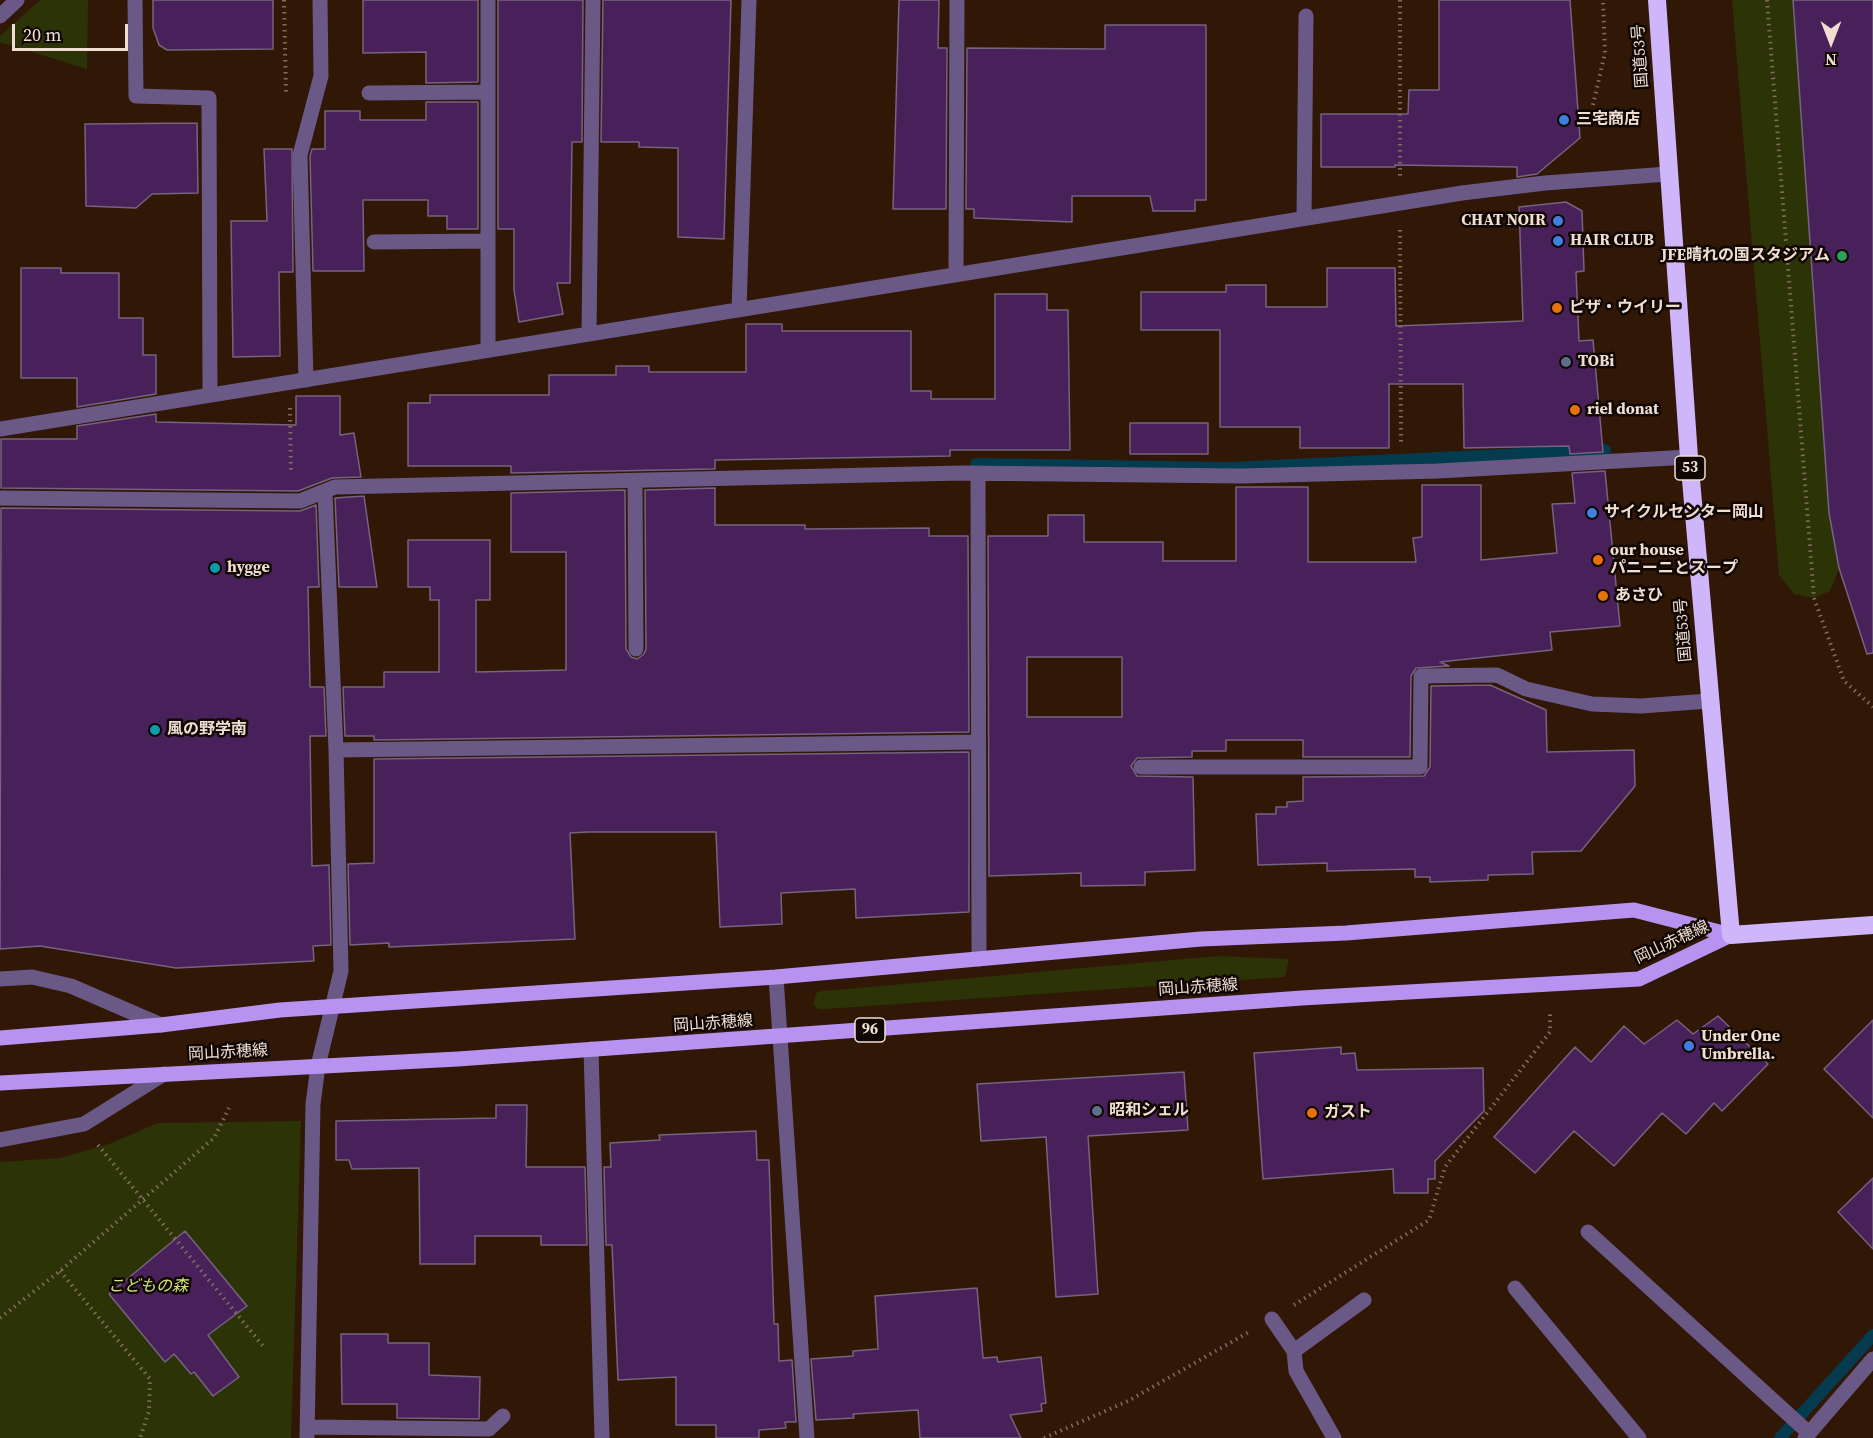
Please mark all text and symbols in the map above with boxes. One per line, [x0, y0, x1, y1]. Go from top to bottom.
scale bar [15, 12, 130, 50]
north arrow [1801, 12, 1861, 72]
text: 20 m [23, 22, 61, 47]
street label: 国道53号 [1629, 23, 1653, 89]
text: N [1825, 49, 1837, 71]
place label: 三宅商店 [1576, 110, 1640, 130]
marker: 三宅商店 [1557, 113, 1571, 127]
place label: CHAT NOIR [1461, 211, 1546, 231]
marker: CHAT NOIR [1551, 214, 1565, 228]
place label: HAIR CLUB [1570, 231, 1654, 251]
marker: HAIR CLUB [1551, 234, 1565, 248]
place label: JFE晴れの国スタジアム [1661, 246, 1830, 266]
marker: JFE晴れの国スタジアム [1835, 249, 1849, 263]
place label: ピザ・ウイリー [1569, 298, 1681, 318]
marker: ピザ・ウイリー [1550, 301, 1564, 315]
place label: TOBi [1578, 352, 1614, 372]
marker: TOBi [1559, 355, 1573, 369]
place label: riel donat [1587, 400, 1659, 420]
marker: riel donat [1568, 403, 1582, 417]
road number: 53 [1675, 456, 1705, 480]
place label: サイクルセンター岡山 [1604, 503, 1764, 523]
marker: サイクルセンター岡山 [1585, 506, 1599, 520]
place label: our house パニーニとスープ [1610, 541, 1738, 579]
marker: our house パニーニとスープ [1591, 553, 1605, 567]
place label: hygge [227, 558, 270, 578]
marker: hygge [208, 561, 222, 575]
place label: あさひ [1615, 586, 1663, 606]
marker: あさひ [1596, 589, 1610, 603]
street label: 国道53号 [1672, 597, 1696, 663]
place label: 風の野学南 [167, 720, 247, 740]
marker: 風の野学南 [148, 723, 162, 737]
street label: 岡山赤穂線 [1632, 917, 1712, 969]
street label: 岡山赤穂線 [1157, 976, 1239, 1000]
street label: 岡山赤穂線 [672, 1012, 754, 1036]
road number: 96 [855, 1018, 885, 1042]
place label: Under One Umbrella. [1701, 1027, 1780, 1065]
marker: Under One Umbrella. [1682, 1039, 1696, 1053]
street label: 岡山赤穂線 [188, 1041, 268, 1065]
place label: 昭和シェル [1109, 1101, 1189, 1121]
place label: ガスト [1324, 1103, 1372, 1123]
marker: 昭和シェル [1090, 1104, 1104, 1118]
marker: ガスト [1305, 1106, 1319, 1120]
park label: こどもの森 [108, 1277, 188, 1297]

